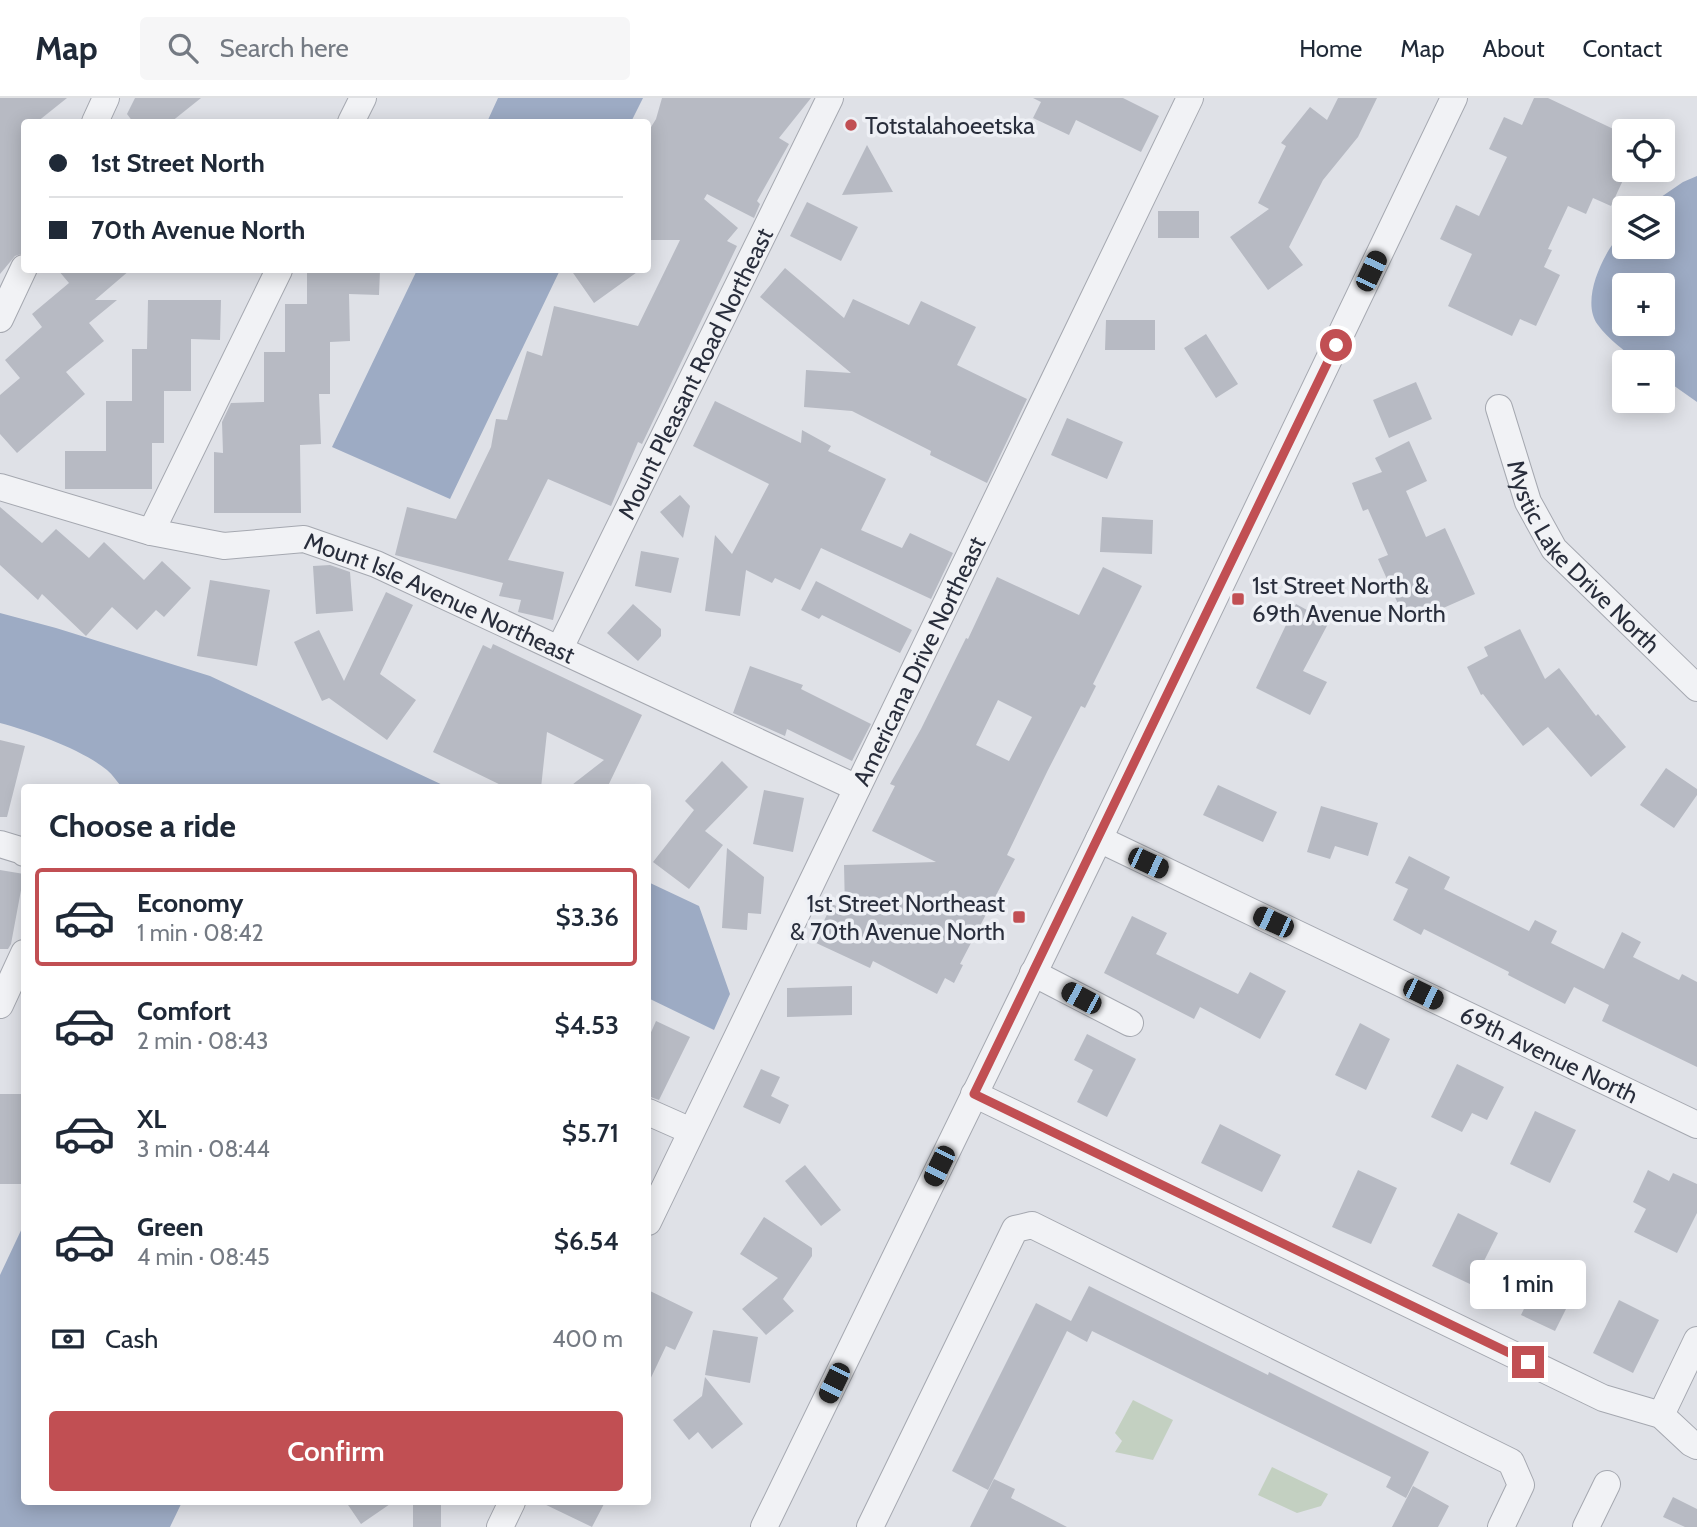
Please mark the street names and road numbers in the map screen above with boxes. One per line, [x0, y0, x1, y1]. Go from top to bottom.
street label: Mount Pleasant Road Northeast [611, 223, 779, 524]
street label: Mystic Lake Drive North [1501, 456, 1666, 659]
street label: Mount Isle Avenue Northeast [301, 526, 580, 669]
street label: Americana Drive Northeast [846, 531, 991, 790]
street label: 69th Avenue North [1455, 999, 1643, 1109]

